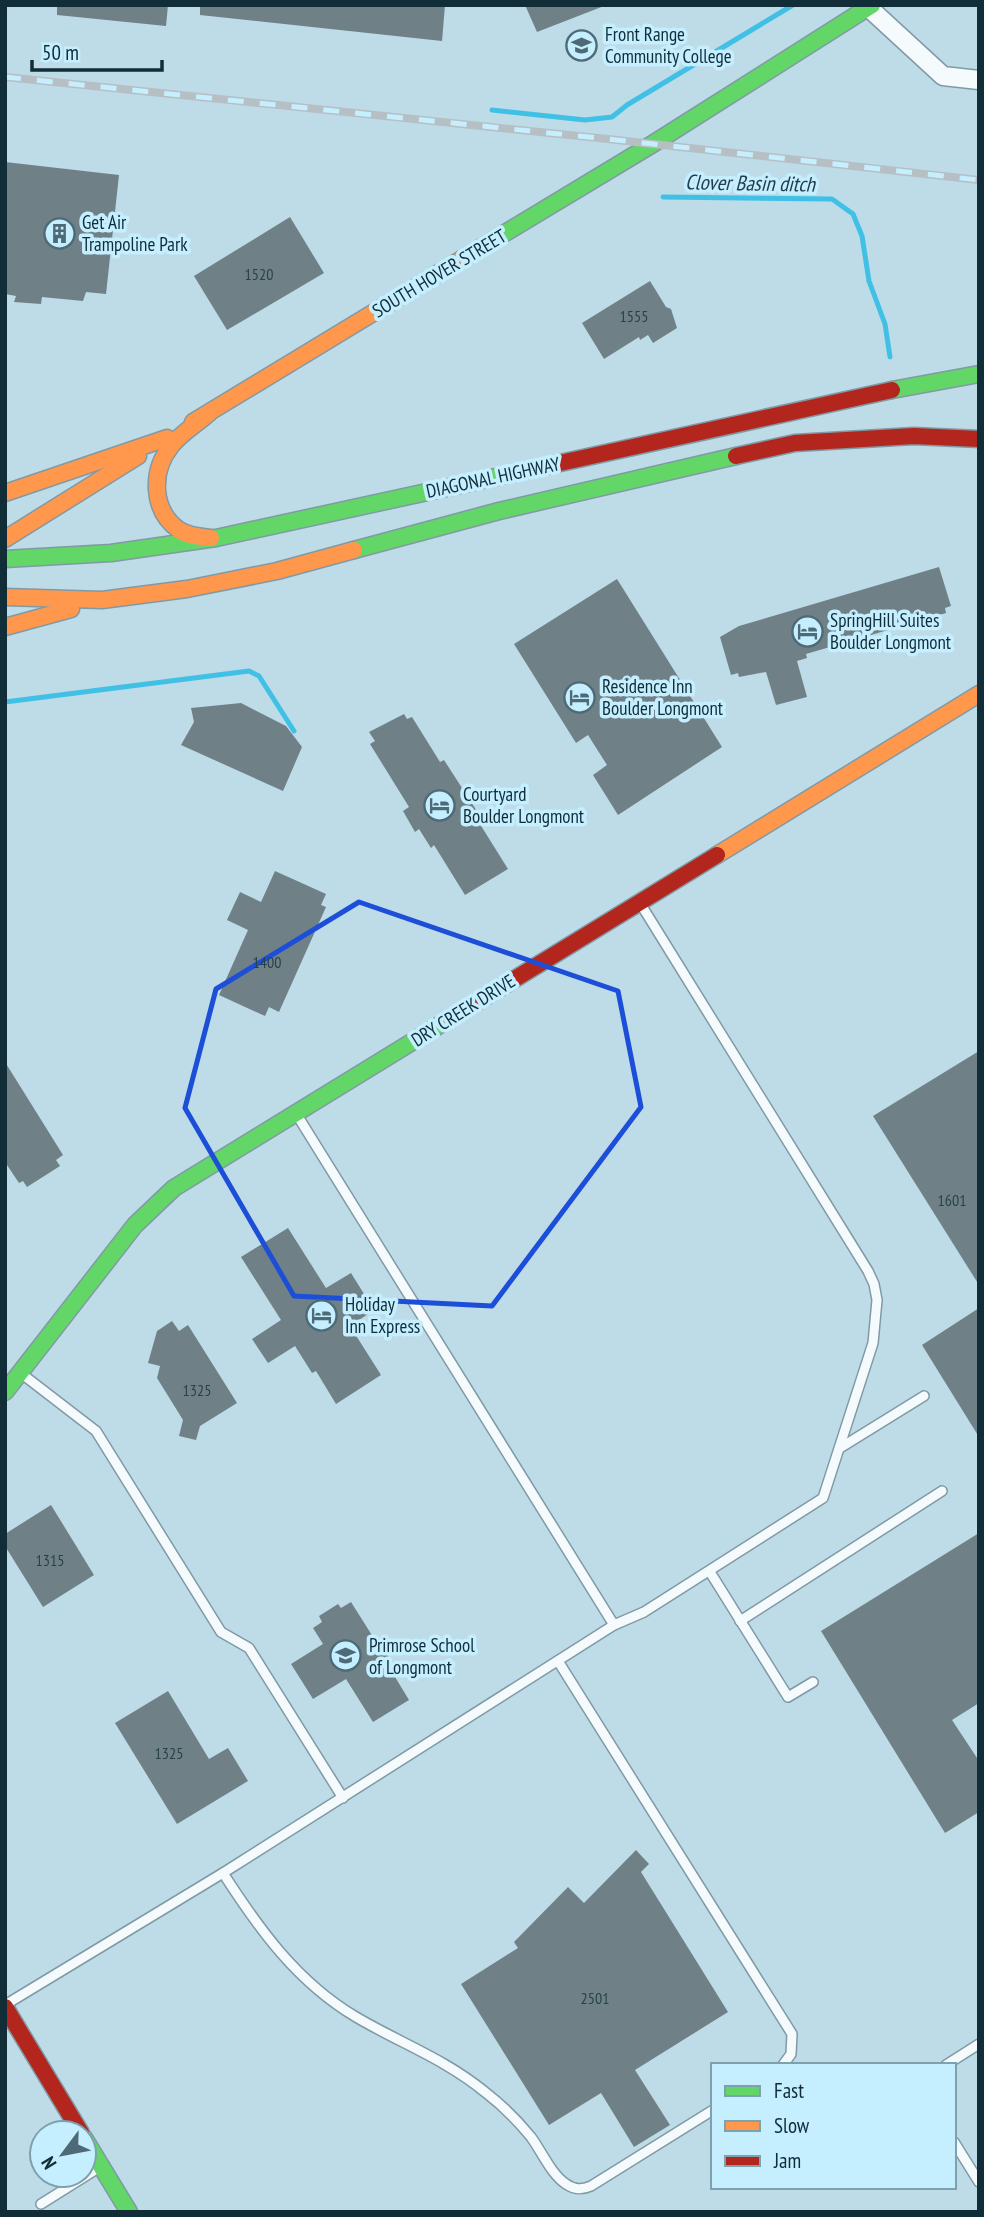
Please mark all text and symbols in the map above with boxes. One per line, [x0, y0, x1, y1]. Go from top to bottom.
place label: Front Range Community College [605, 22, 732, 68]
scale bar [32, 28, 161, 72]
school or university icon: Front Range Community College [565, 28, 599, 62]
text: 50 m [42, 39, 79, 66]
water label: Clover Basin ditch [685, 168, 817, 198]
place label: Get Air Trampoline Park [82, 210, 188, 256]
building icon: Get Air Trampoline Park [42, 216, 76, 250]
street label: SOUTH HOVER STREET [368, 223, 511, 322]
house number: 1520 [245, 264, 273, 284]
house number: 1555 [620, 306, 648, 326]
street label: DIAGONAL HIGHWAY [424, 451, 562, 503]
place label: SpringHill Suites Boulder Longmont [830, 608, 952, 654]
hotel icon: SpringHill Suites Boulder Longmont [790, 614, 824, 648]
place label: Residence Inn Boulder Longmont [602, 674, 724, 720]
hotel icon: Residence Inn Boulder Longmont [562, 680, 596, 714]
place label: Courtyard Boulder Longmont [463, 782, 585, 828]
hotel icon: Courtyard Boulder Longmont [423, 788, 457, 822]
house number: 1400 [253, 952, 281, 972]
street label: DRY CREEK DRIVE [407, 969, 519, 1051]
house number: 1601 [938, 1190, 966, 1210]
place label: Holiday Inn Express [345, 1292, 420, 1338]
hotel icon: Holiday Inn Express [305, 1298, 339, 1332]
house number: 1325 [183, 1380, 211, 1400]
house number: 1315 [36, 1550, 64, 1570]
place label: Primrose School of Longmont [369, 1633, 475, 1679]
school or university icon: Primrose School of Longmont [329, 1639, 363, 1673]
house number: 1325 [155, 1743, 183, 1763]
house number: 2501 [581, 1988, 609, 2008]
legend [711, 2063, 956, 2189]
text: Fast [774, 2077, 804, 2104]
text: Slow [774, 2112, 810, 2139]
north arrow [28, 2119, 98, 2189]
text: Jam [773, 2147, 801, 2174]
text: N [36, 2152, 61, 2174]

